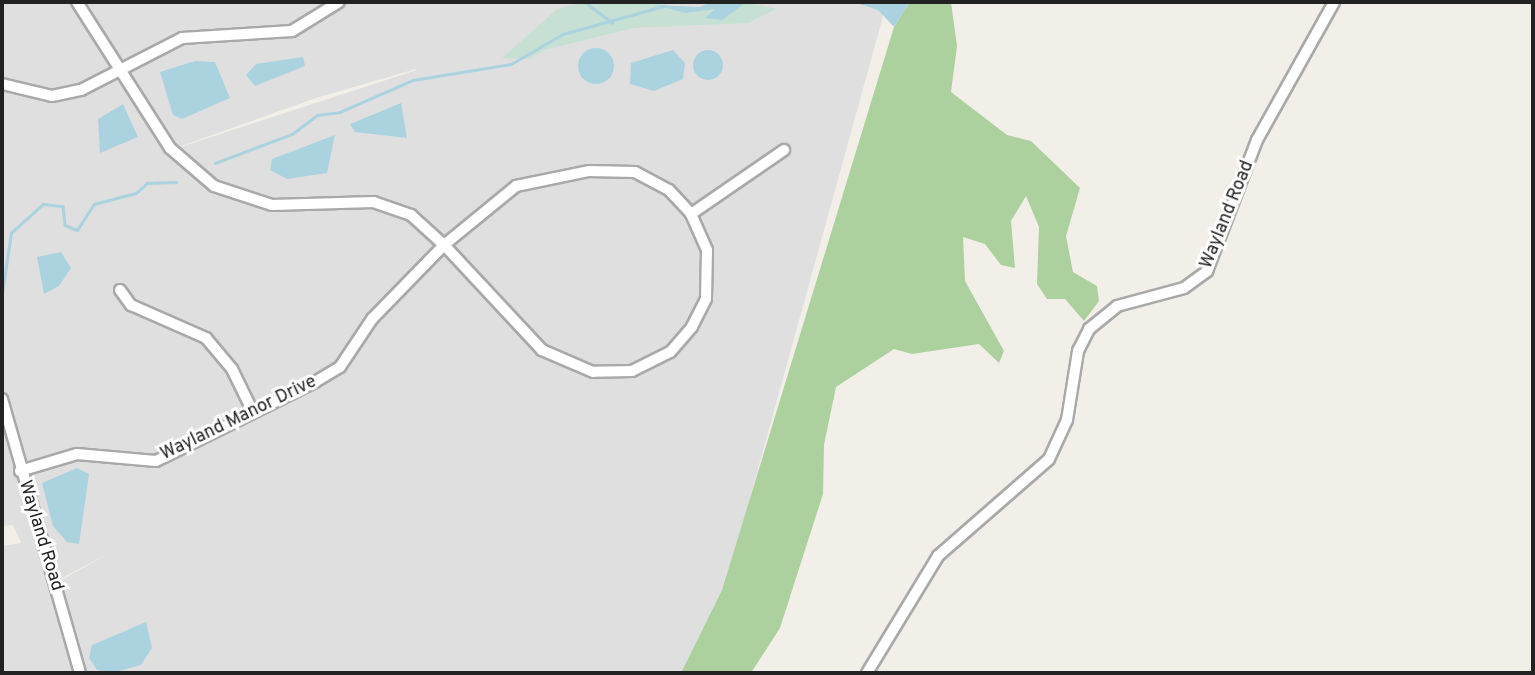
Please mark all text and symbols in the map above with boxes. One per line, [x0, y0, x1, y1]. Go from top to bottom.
street label: Wayland Road [1197, 158, 1259, 272]
street label: Wayland Manor Drive [158, 372, 320, 466]
street label: Wayland Road [13, 478, 67, 594]

